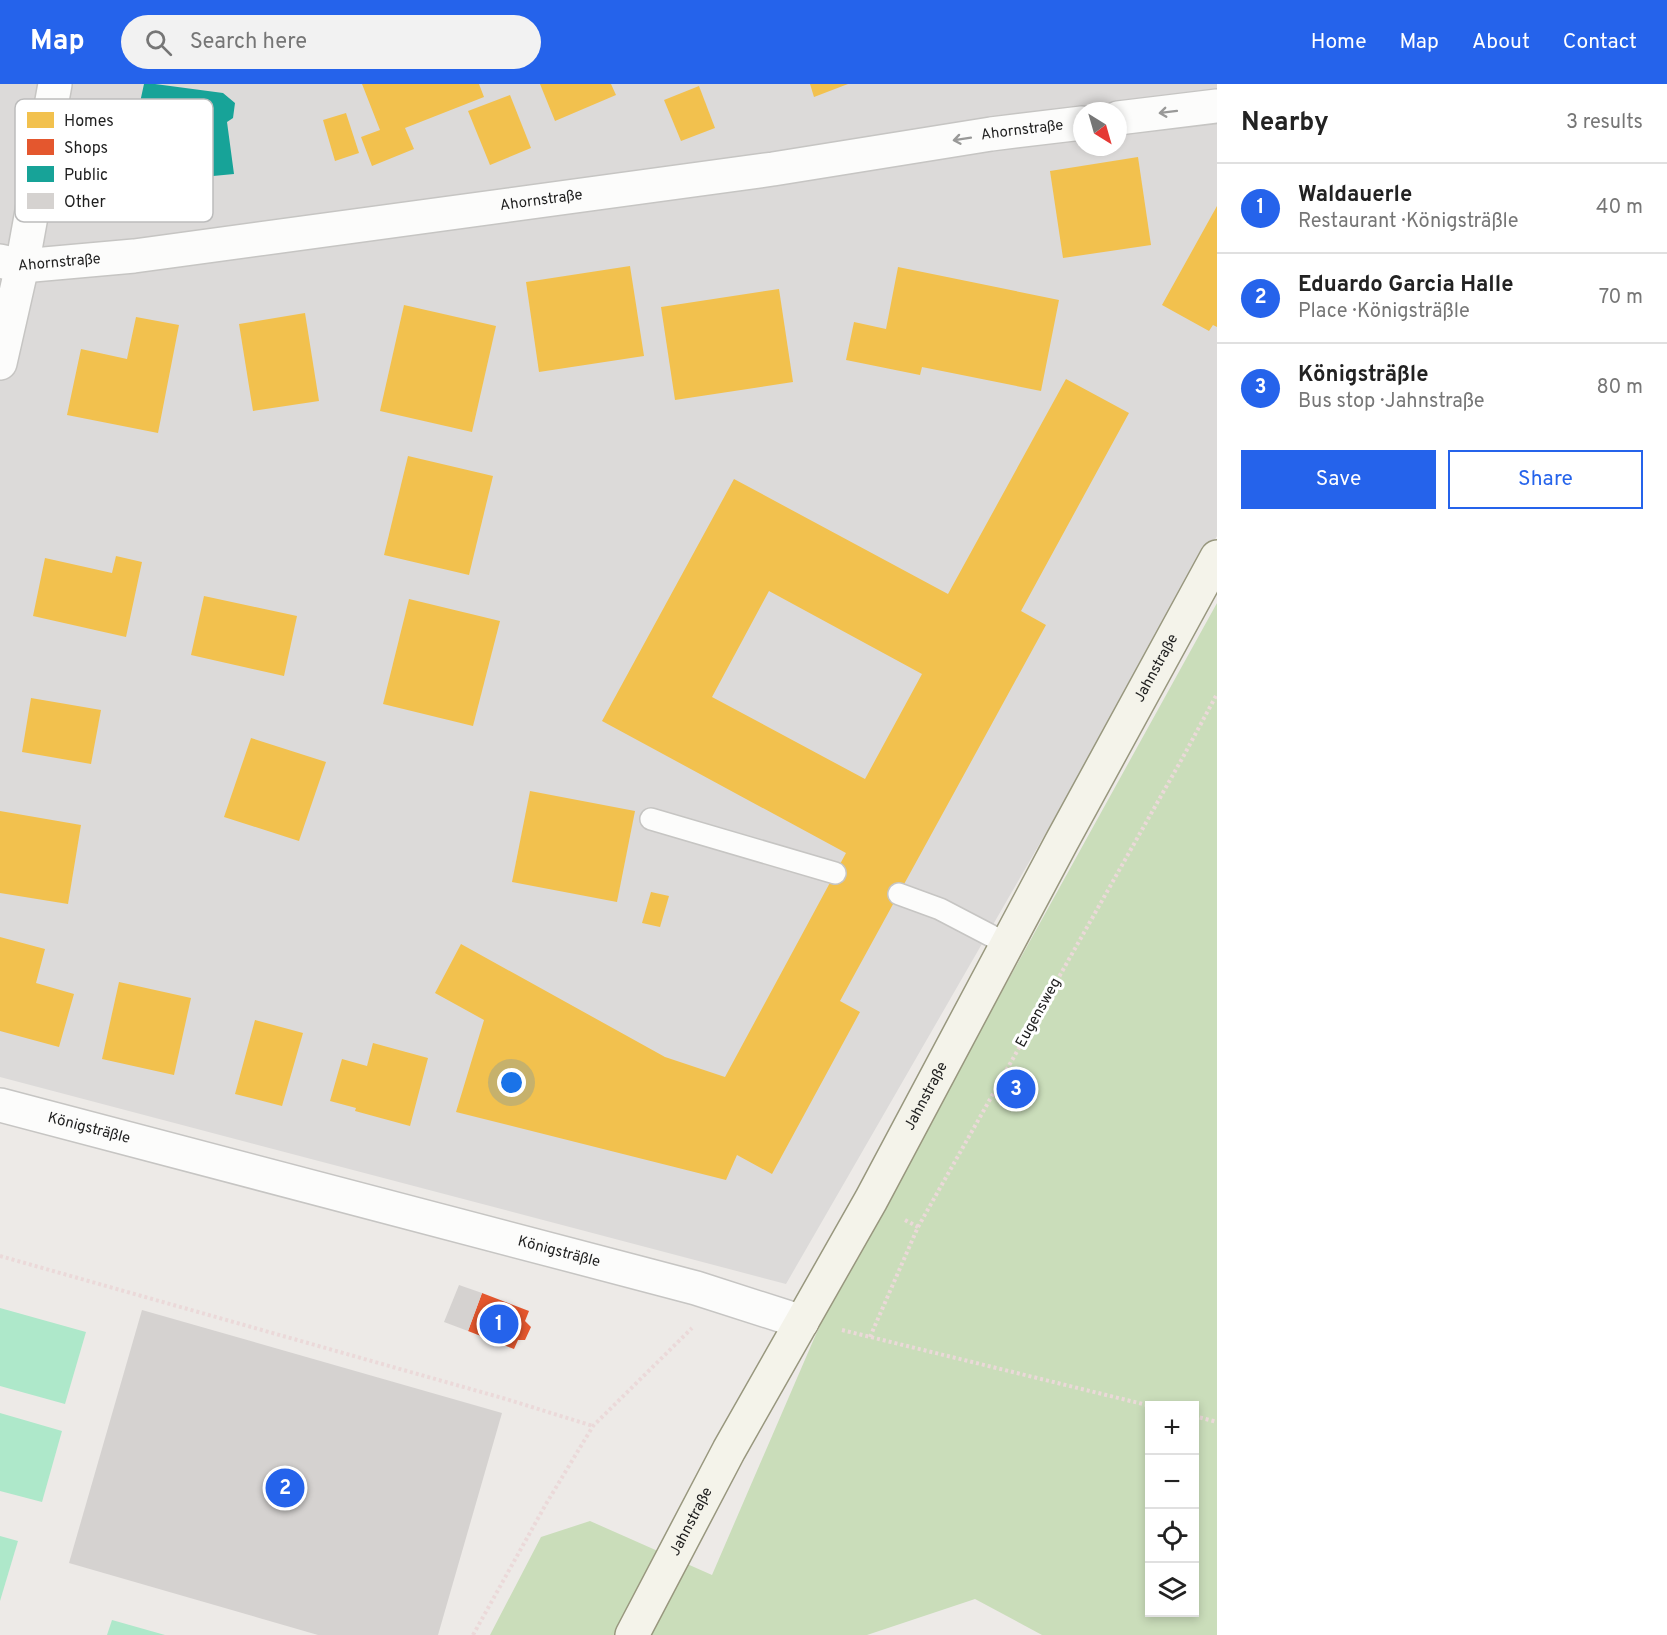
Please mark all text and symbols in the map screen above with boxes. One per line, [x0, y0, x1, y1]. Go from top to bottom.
search box [121, 15, 541, 69]
text: Map [30, 24, 85, 60]
icon: search [142, 26, 175, 59]
text: Search here [190, 29, 307, 56]
text: Home [1311, 29, 1367, 56]
text: Map [1400, 29, 1439, 56]
text: About [1472, 29, 1530, 56]
text: Contact [1563, 29, 1637, 56]
legend [15, 99, 213, 222]
north arrow [1073, 102, 1127, 156]
one-way arrow [1158, 107, 1178, 118]
text: Nearby [1241, 107, 1329, 140]
text: 3 results [1566, 110, 1643, 136]
text: Homes [64, 112, 114, 132]
street label: Ahornstraße [979, 116, 1064, 145]
one-way arrow [952, 133, 972, 144]
text: Shops [64, 139, 108, 159]
text: Public [64, 166, 108, 186]
text: Waldauerle [1298, 182, 1412, 209]
street label: Ahornstraße [499, 186, 584, 216]
text: Other [64, 193, 106, 213]
text: 1 [1257, 195, 1265, 221]
text: 40 m [1596, 195, 1643, 221]
text: Restaurant · Königsträßle [1298, 209, 1519, 235]
street label: Ahornstraße [17, 250, 102, 276]
text: Eduardo Garcia Halle [1298, 272, 1513, 299]
text: 2 [1254, 285, 1267, 311]
text: 70 m [1599, 285, 1643, 311]
text: Place · Königsträßle [1298, 299, 1470, 325]
text: Königsträßle [1298, 362, 1428, 389]
text: 3 [1255, 375, 1267, 401]
text: 80 m [1597, 375, 1643, 401]
text: Bus stop · Jahnstraße [1298, 389, 1485, 415]
button: Save [1241, 450, 1436, 509]
button: Share [1448, 450, 1643, 509]
street label: Jahnstraße [1130, 631, 1183, 706]
street label: Eugensweg [1012, 975, 1066, 1051]
street label: Jahnstraße [900, 1059, 952, 1134]
pin: 3 [996, 1066, 1036, 1112]
your location [497, 1068, 526, 1097]
street label: Königsträßle [46, 1108, 132, 1148]
street label: Königsträßle [516, 1232, 602, 1272]
pin: 1 [480, 1302, 518, 1346]
map controls [1145, 1401, 1199, 1617]
button: + [1145, 1401, 1199, 1455]
button: − [1145, 1455, 1199, 1509]
pin: 2 [266, 1466, 304, 1510]
street label: Jahnstraße [666, 1484, 717, 1559]
button: locate [1145, 1509, 1199, 1563]
button: layers [1145, 1563, 1199, 1617]

